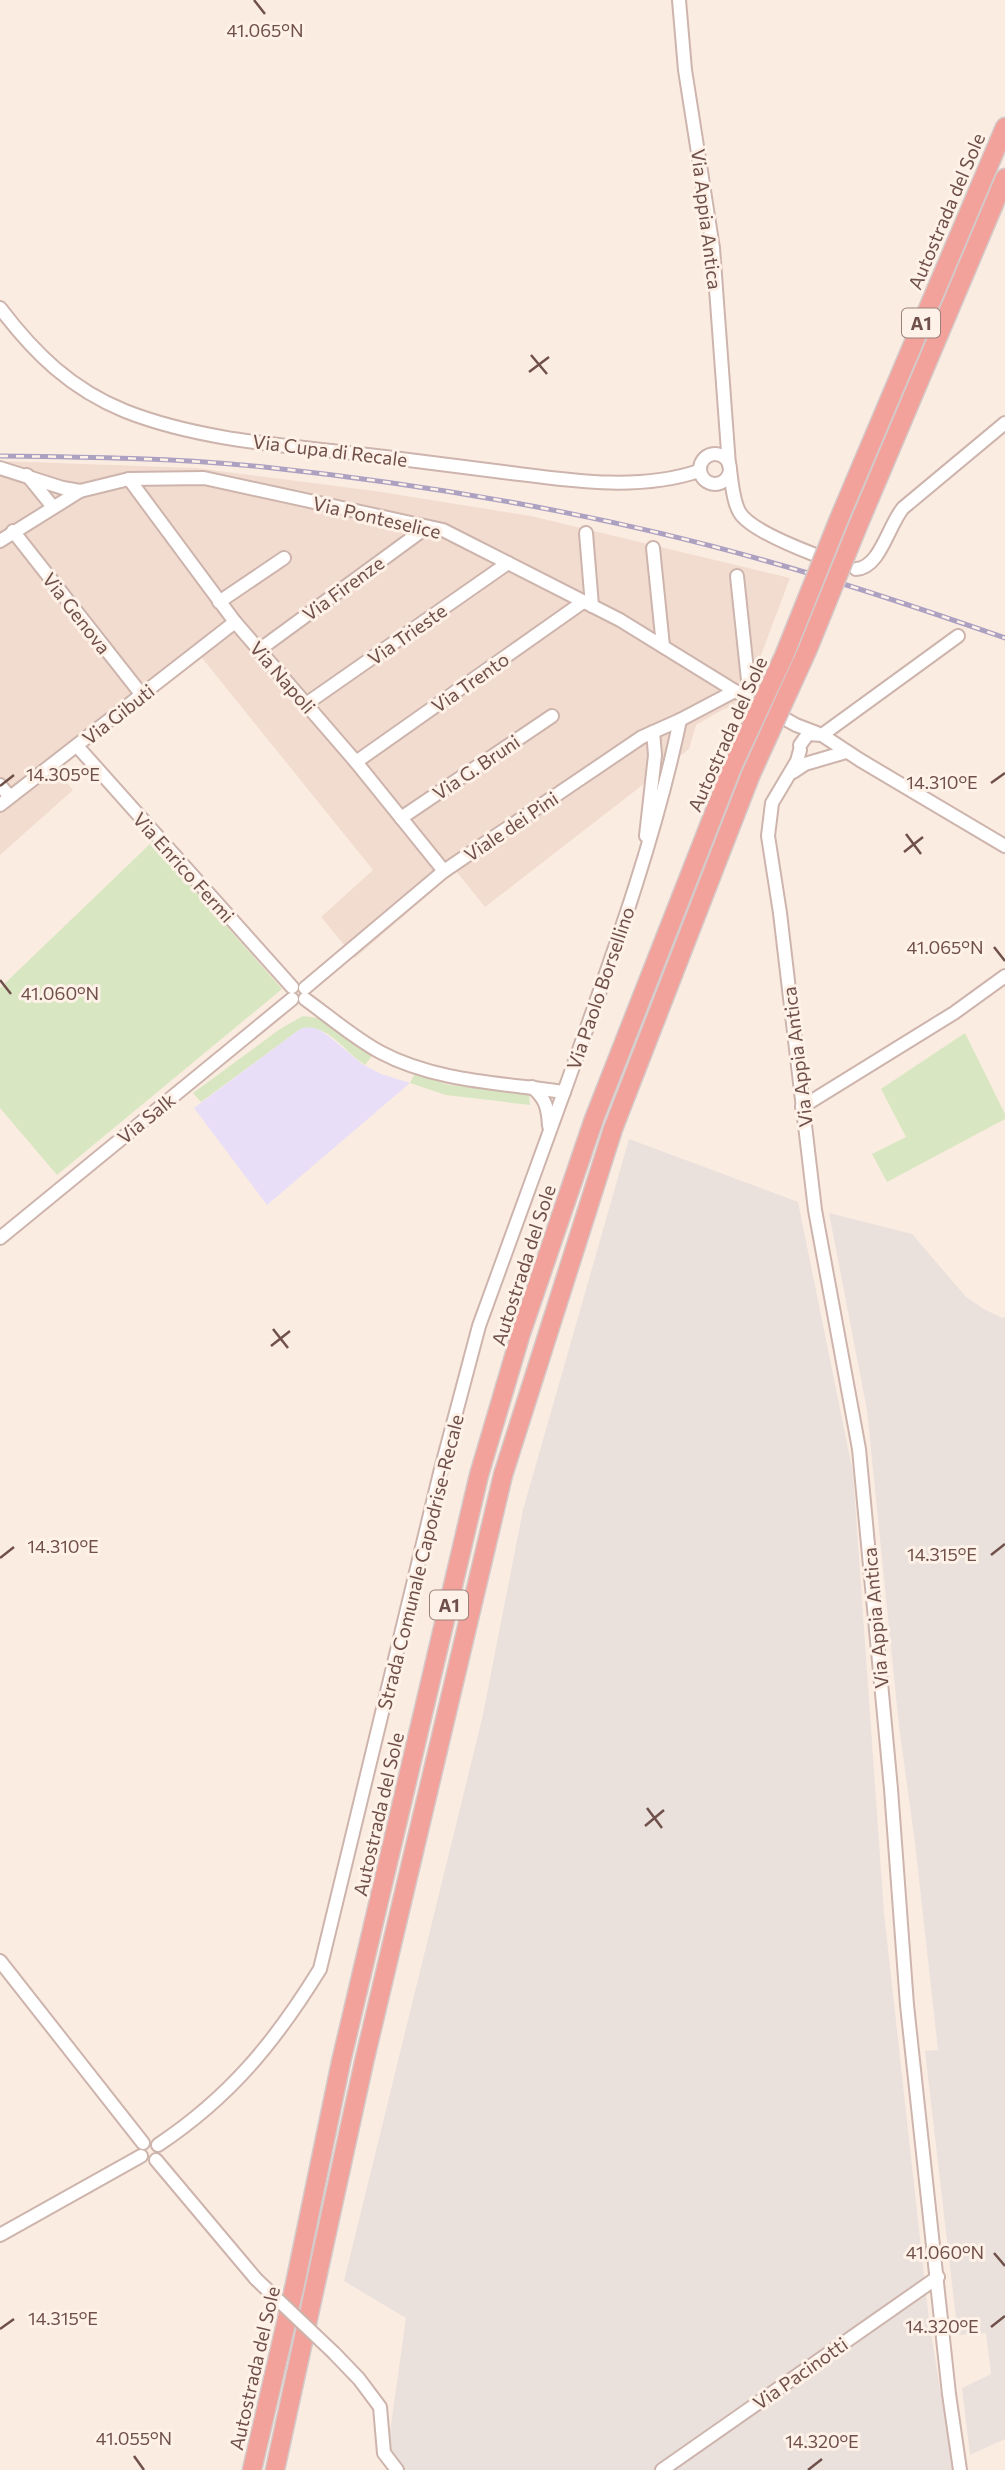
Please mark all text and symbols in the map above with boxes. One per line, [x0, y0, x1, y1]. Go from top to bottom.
text: 41.065°N [227, 19, 303, 41]
street label: Autostrada del Sole [903, 129, 989, 293]
street label: Via Appia Antica [687, 147, 727, 291]
road number: A1 [902, 309, 940, 338]
street label: Via Cupa di Recale [251, 429, 409, 471]
street label: Via Ponteselice [311, 491, 443, 543]
street label: Via Firenze [298, 551, 388, 625]
street label: Via Genova [38, 568, 116, 658]
street label: Via Trieste [363, 599, 451, 669]
street label: Via Napoli [245, 636, 321, 718]
street label: Via Trento [427, 647, 513, 717]
street label: Autostrada del Sole [682, 653, 772, 815]
street label: Via Gibuti [77, 679, 159, 749]
street label: Via G. Bruni [428, 730, 524, 804]
text: 14.305°E [26, 763, 100, 785]
text: 14.310°E [906, 771, 978, 793]
street label: Viale dei Pini [460, 786, 562, 866]
street label: Via Enrico Fermi [129, 807, 239, 927]
street label: Via Paolo Borsellino [561, 903, 639, 1073]
text: 41.065°N [907, 936, 983, 958]
text: 41.060°N [21, 982, 99, 1004]
street label: Via Appia Antica [777, 985, 817, 1129]
street label: Via Salk [112, 1088, 180, 1148]
street label: Autostrada del Sole [486, 1182, 560, 1348]
street label: Strada Comunale Capodrise-Recale [372, 1412, 468, 1712]
text: 14.310°E [27, 1535, 99, 1557]
text: 14.315°E [907, 1543, 977, 1565]
street label: Via Appia Antica [857, 1546, 893, 1690]
road number: A1 [430, 1590, 468, 1620]
street label: Autostrada del Sole [348, 1730, 408, 1898]
text: 41.060°N [906, 2241, 984, 2263]
street label: Autostrada del Sole [224, 2284, 284, 2452]
text: 14.315°E [28, 2307, 98, 2329]
text: 14.320°E [905, 2315, 979, 2337]
street label: Via Pacinotti [748, 2332, 852, 2414]
text: 41.055°N [96, 2427, 172, 2449]
text: 14.320°E [785, 2430, 859, 2452]

